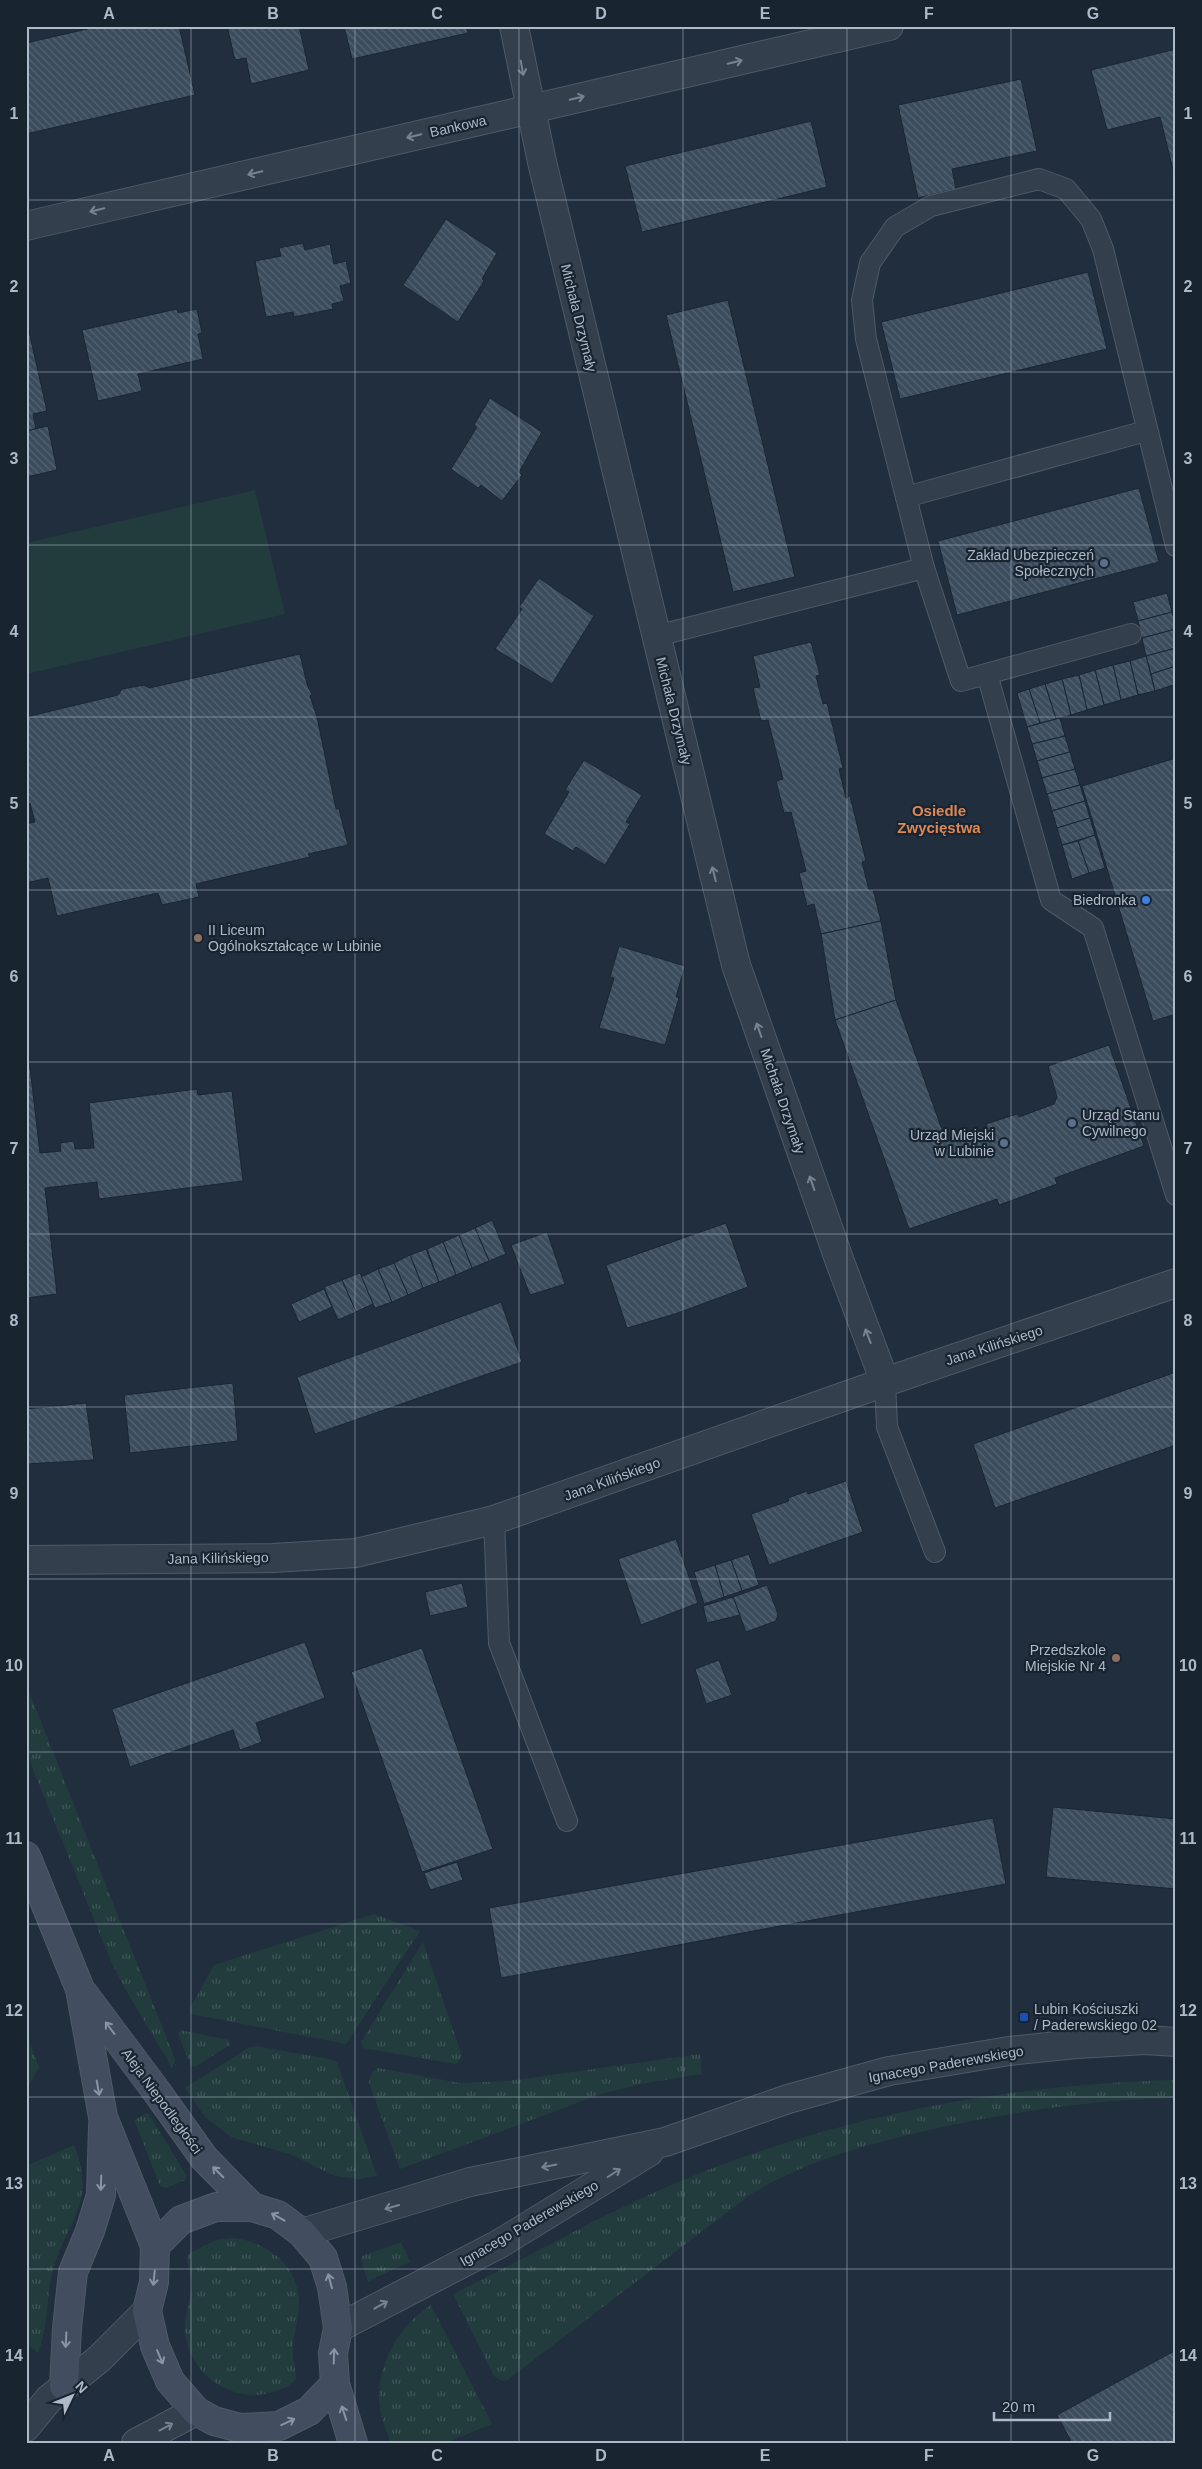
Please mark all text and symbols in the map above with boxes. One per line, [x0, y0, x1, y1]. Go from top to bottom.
text: A [103, 5, 115, 22]
text: B [267, 5, 279, 22]
text: C [431, 5, 443, 22]
text: D [595, 5, 607, 22]
text: E [760, 5, 771, 22]
text: F [924, 5, 934, 22]
text: G [1087, 5, 1099, 22]
one-way arrow [727, 57, 743, 66]
one-way arrow [518, 59, 527, 75]
one-way arrow [568, 93, 584, 102]
text: 1 [10, 105, 19, 122]
text: 1 [1184, 105, 1193, 122]
street label: Bankowa [428, 112, 488, 140]
one-way arrow [406, 132, 422, 141]
one-way arrow [248, 169, 264, 178]
one-way arrow [90, 205, 106, 215]
street label: Michała Drzymały [558, 262, 600, 374]
text: 2 [10, 278, 19, 295]
text: 2 [1184, 278, 1193, 295]
text: 3 [10, 450, 19, 467]
text: 3 [1184, 450, 1193, 467]
place label: Zakład Ubezpieczeń Społecznych [967, 547, 1094, 579]
marker: Zakład Ubezpieczeń Społecznych [1098, 557, 1110, 569]
text: 4 [10, 623, 19, 640]
text: 4 [1184, 623, 1193, 640]
street label: Michała Drzymały [653, 655, 695, 767]
text: 5 [10, 795, 19, 812]
text: 5 [1184, 795, 1193, 812]
district label: Osiedle Zwycięstwa [897, 802, 981, 836]
one-way arrow [709, 866, 718, 882]
place label: Biedronka [1073, 892, 1136, 908]
marker: Biedronka [1140, 894, 1152, 906]
place label: II Liceum Ogólnokształcące w Lubinie [208, 922, 382, 954]
marker: II Liceum Ogólnokształcące w Lubinie [192, 932, 204, 944]
text: 6 [10, 968, 19, 985]
text: 6 [1184, 968, 1193, 985]
one-way arrow [753, 1022, 763, 1038]
street label: Michała Drzymały [757, 1046, 809, 1156]
place label: Urząd Stanu Cywilnego [1082, 1107, 1160, 1139]
marker: Urząd Stanu Cywilnego [1066, 1117, 1078, 1129]
place label: Urząd Miejski w Lubinie [910, 1127, 994, 1159]
marker: Urząd Miejski w Lubinie [998, 1137, 1010, 1149]
text: 7 [10, 1140, 19, 1157]
text: 7 [1184, 1140, 1193, 1157]
one-way arrow [807, 1176, 816, 1192]
text: 8 [10, 1312, 19, 1329]
text: 8 [1184, 1312, 1193, 1329]
street label: Jana Kilińskiego [943, 1322, 1045, 1368]
one-way arrow [863, 1329, 872, 1344]
street label: Jana Kilińskiego [562, 1454, 662, 1504]
text: 9 [10, 1485, 19, 1502]
text: 9 [1184, 1485, 1193, 1502]
street label: Jana Kilińskiego [167, 1549, 269, 1567]
place label: Przedszkole Miejskie Nr 4 [1025, 1642, 1106, 1674]
marker: Przedszkole Miejskie Nr 4 [1110, 1652, 1122, 1664]
text: 10 [5, 1657, 23, 1674]
text: 10 [1179, 1657, 1197, 1674]
text: 11 [6, 1830, 23, 1847]
text: 11 [1180, 1830, 1197, 1847]
place label: Lubin Kościuszki / Paderewskiego 02 [1034, 2001, 1157, 2033]
text: 12 [5, 2002, 23, 2019]
text: 12 [1179, 2002, 1197, 2019]
marker: Lubin Kościuszki / Paderewskiego 02 [1018, 2011, 1030, 2023]
one-way arrow [104, 2022, 115, 2035]
street label: Ignacego Paderewskiego [867, 2042, 1025, 2086]
street label: Aleja Niepodległości [118, 2045, 206, 2157]
one-way arrow [94, 2080, 104, 2096]
one-way arrow [541, 2161, 557, 2171]
one-way arrow [211, 2166, 224, 2178]
one-way arrow [606, 2168, 620, 2178]
text: 13 [5, 2175, 23, 2192]
one-way arrow [96, 2175, 106, 2191]
text: 13 [1179, 2175, 1197, 2192]
street label: Ignacego Paderewskiego [457, 2177, 601, 2269]
one-way arrow [384, 2202, 400, 2212]
one-way arrow [271, 2212, 286, 2222]
one-way arrow [149, 2270, 158, 2286]
one-way arrow [324, 2273, 334, 2289]
one-way arrow [374, 2300, 389, 2310]
one-way arrow [61, 2332, 70, 2348]
text: 14 [5, 2347, 23, 2364]
text: 14 [1179, 2347, 1197, 2364]
one-way arrow [329, 2348, 338, 2364]
one-way arrow [155, 2349, 165, 2364]
north arrow [48, 2372, 98, 2422]
text: N [72, 2378, 91, 2396]
scale bar [994, 2389, 1111, 2421]
text: 20 m [1002, 2398, 1035, 2415]
one-way arrow [339, 2406, 348, 2422]
one-way arrow [280, 2416, 295, 2426]
one-way arrow [158, 2422, 173, 2431]
text: A [103, 2447, 115, 2464]
text: B [267, 2447, 279, 2464]
text: C [431, 2447, 443, 2464]
text: D [595, 2447, 607, 2464]
text: E [760, 2447, 771, 2464]
text: F [924, 2447, 934, 2464]
text: G [1087, 2447, 1099, 2464]

